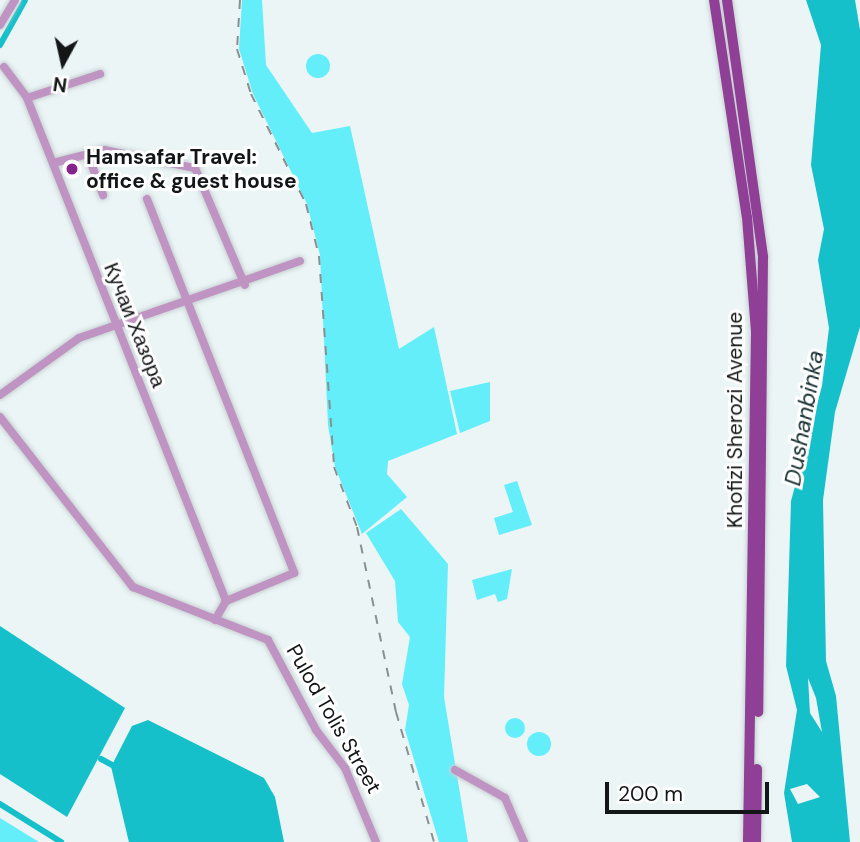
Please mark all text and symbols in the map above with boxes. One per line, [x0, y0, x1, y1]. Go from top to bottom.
north arrow [28, 28, 98, 98]
text: N [51, 71, 69, 98]
place label: Hamsafar Travel: office & guest house [86, 144, 297, 194]
marker: Hamsafar Travel: office & guest house [64, 161, 80, 177]
street label: Кучаи Хазора [98, 259, 172, 391]
street label: Khofizi Sherozi Avenue [722, 312, 748, 528]
water label: Dushanbinka [779, 348, 829, 488]
street label: Pulod Tolis Street [281, 640, 387, 798]
scale bar [608, 768, 772, 812]
text: 200 m [618, 780, 683, 808]

